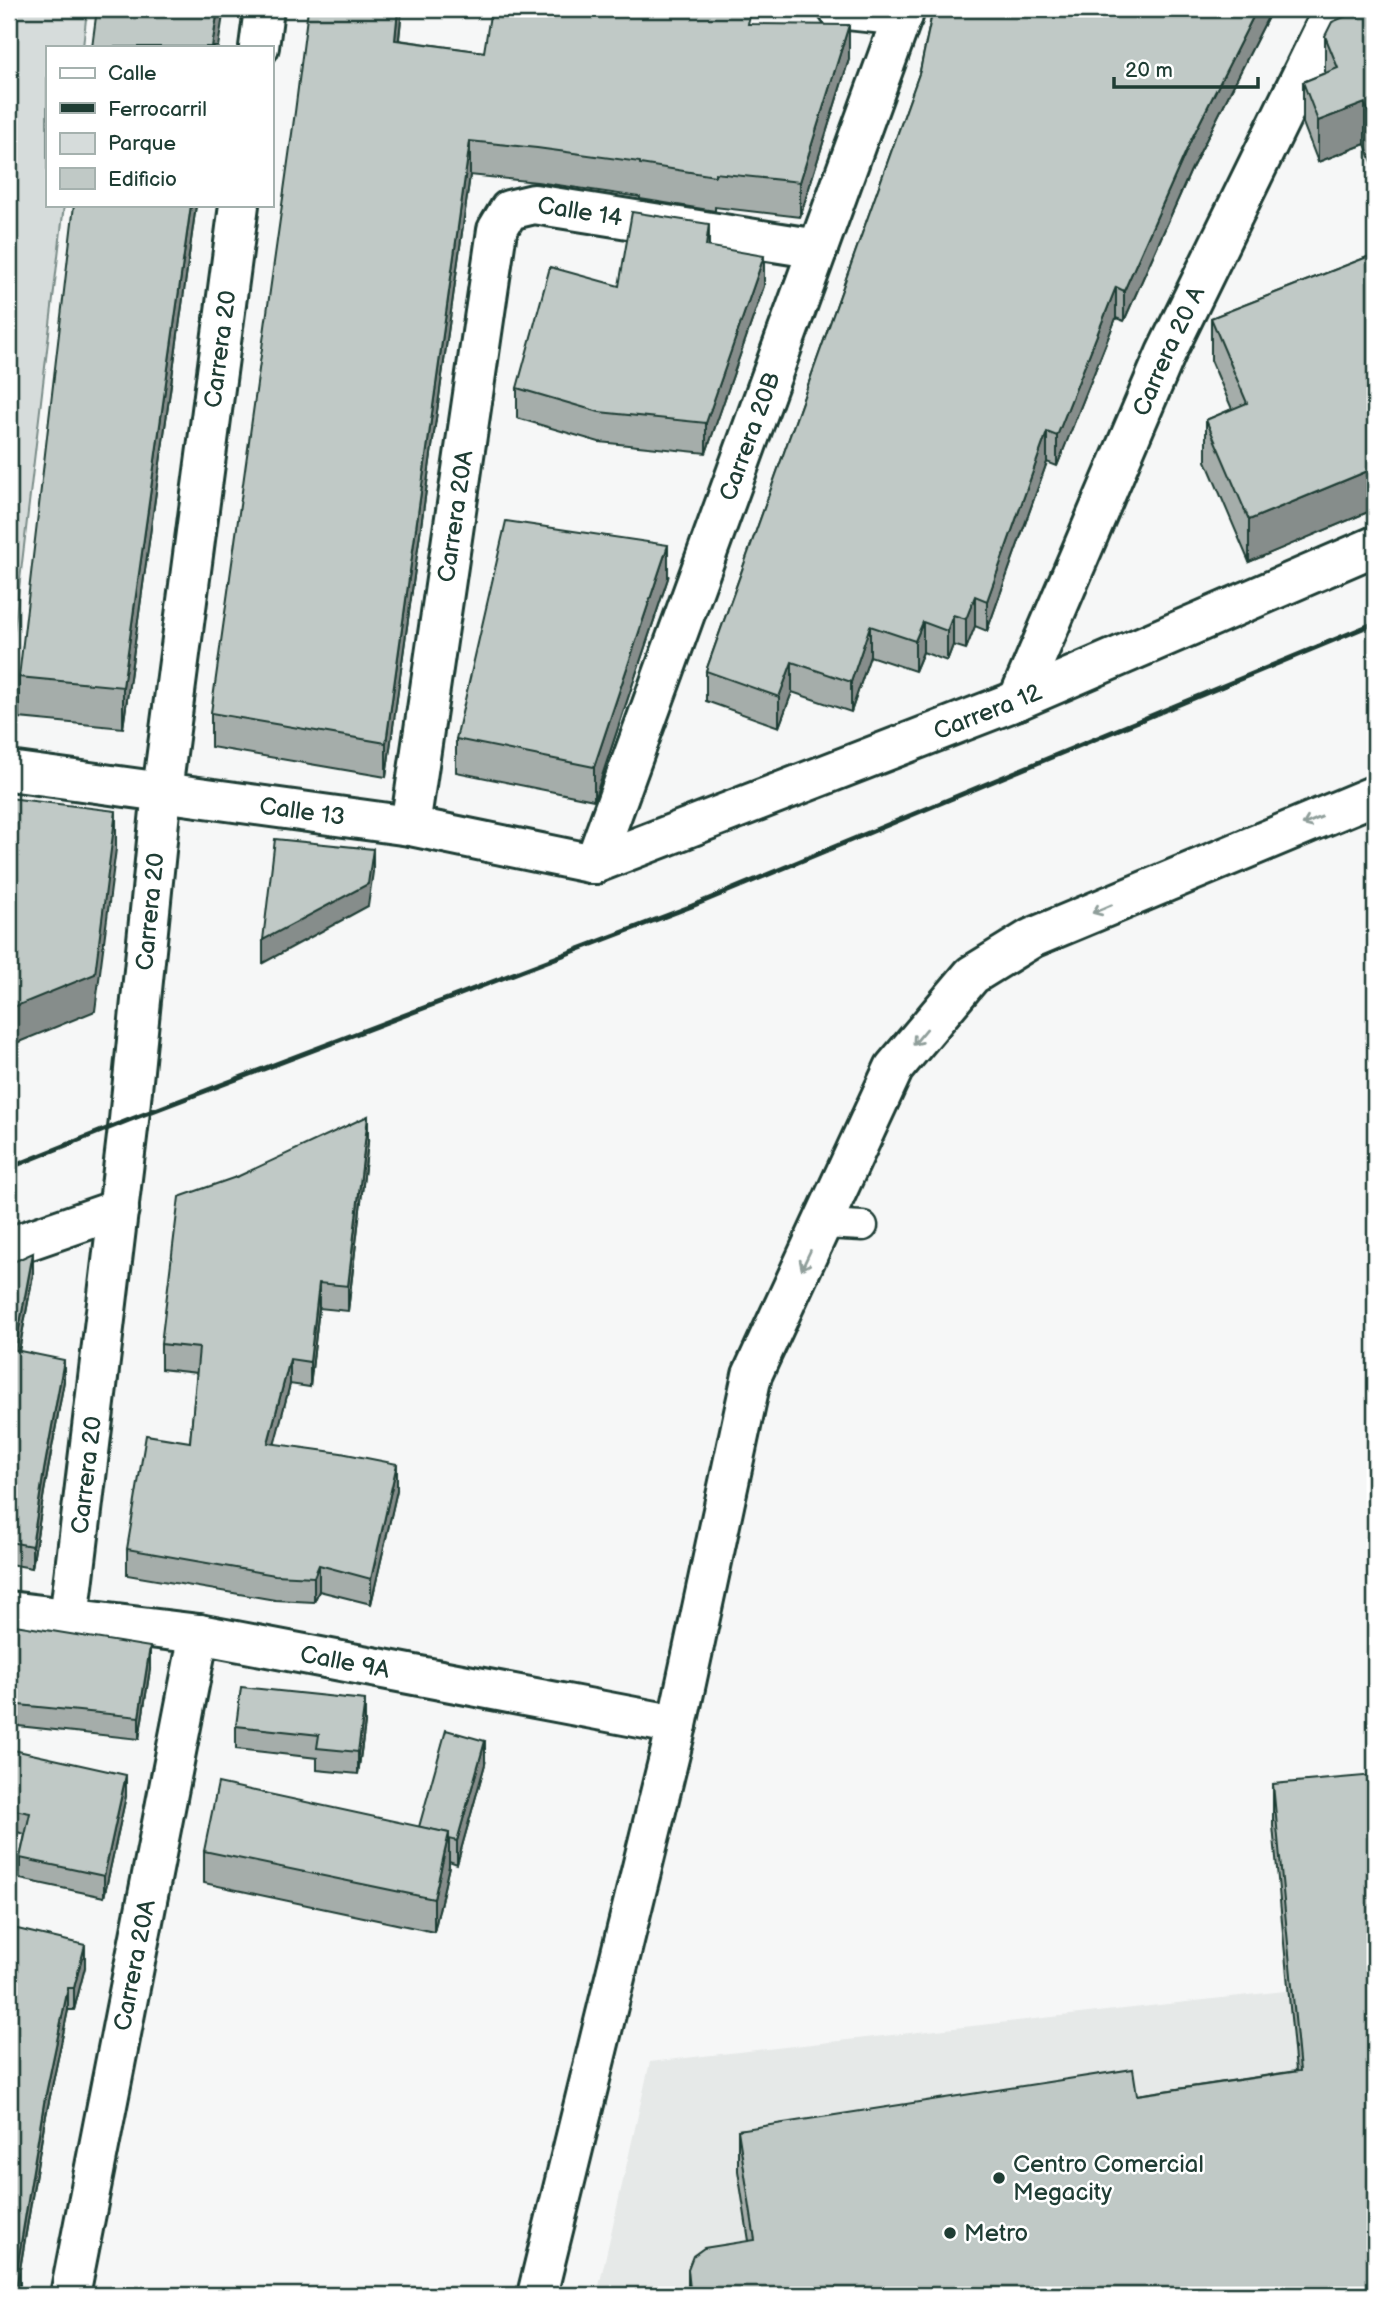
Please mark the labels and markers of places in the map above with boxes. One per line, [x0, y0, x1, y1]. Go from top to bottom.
place label: Centro Comercial Megacity [1013, 2150, 1204, 2207]
marker: Centro Comercial Megacity [991, 2170, 1007, 2186]
place label: Metro [964, 2219, 1028, 2248]
marker: Metro [942, 2225, 958, 2241]

